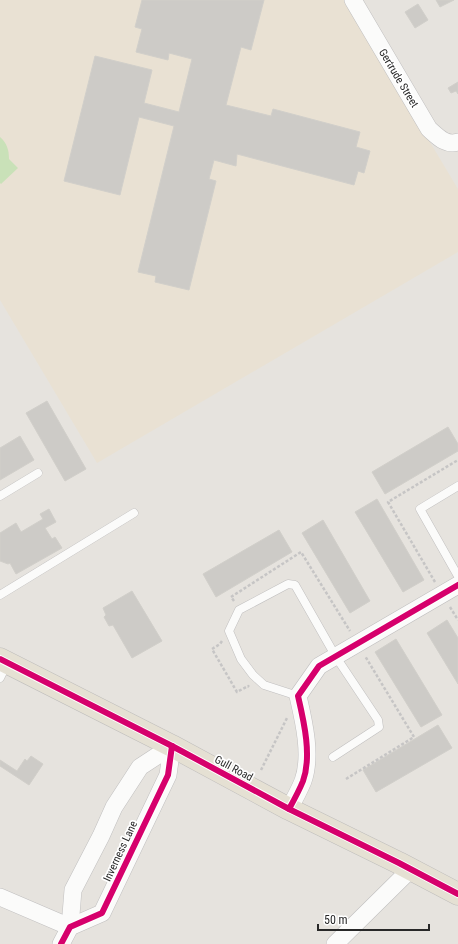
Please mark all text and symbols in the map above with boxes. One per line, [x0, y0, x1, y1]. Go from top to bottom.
street label: Gertrude Street [376, 47, 421, 110]
street label: Gull Road [212, 753, 255, 784]
street label: Inverness Lane [101, 819, 140, 884]
scale bar [318, 906, 429, 932]
text: 50 m [324, 913, 348, 927]

